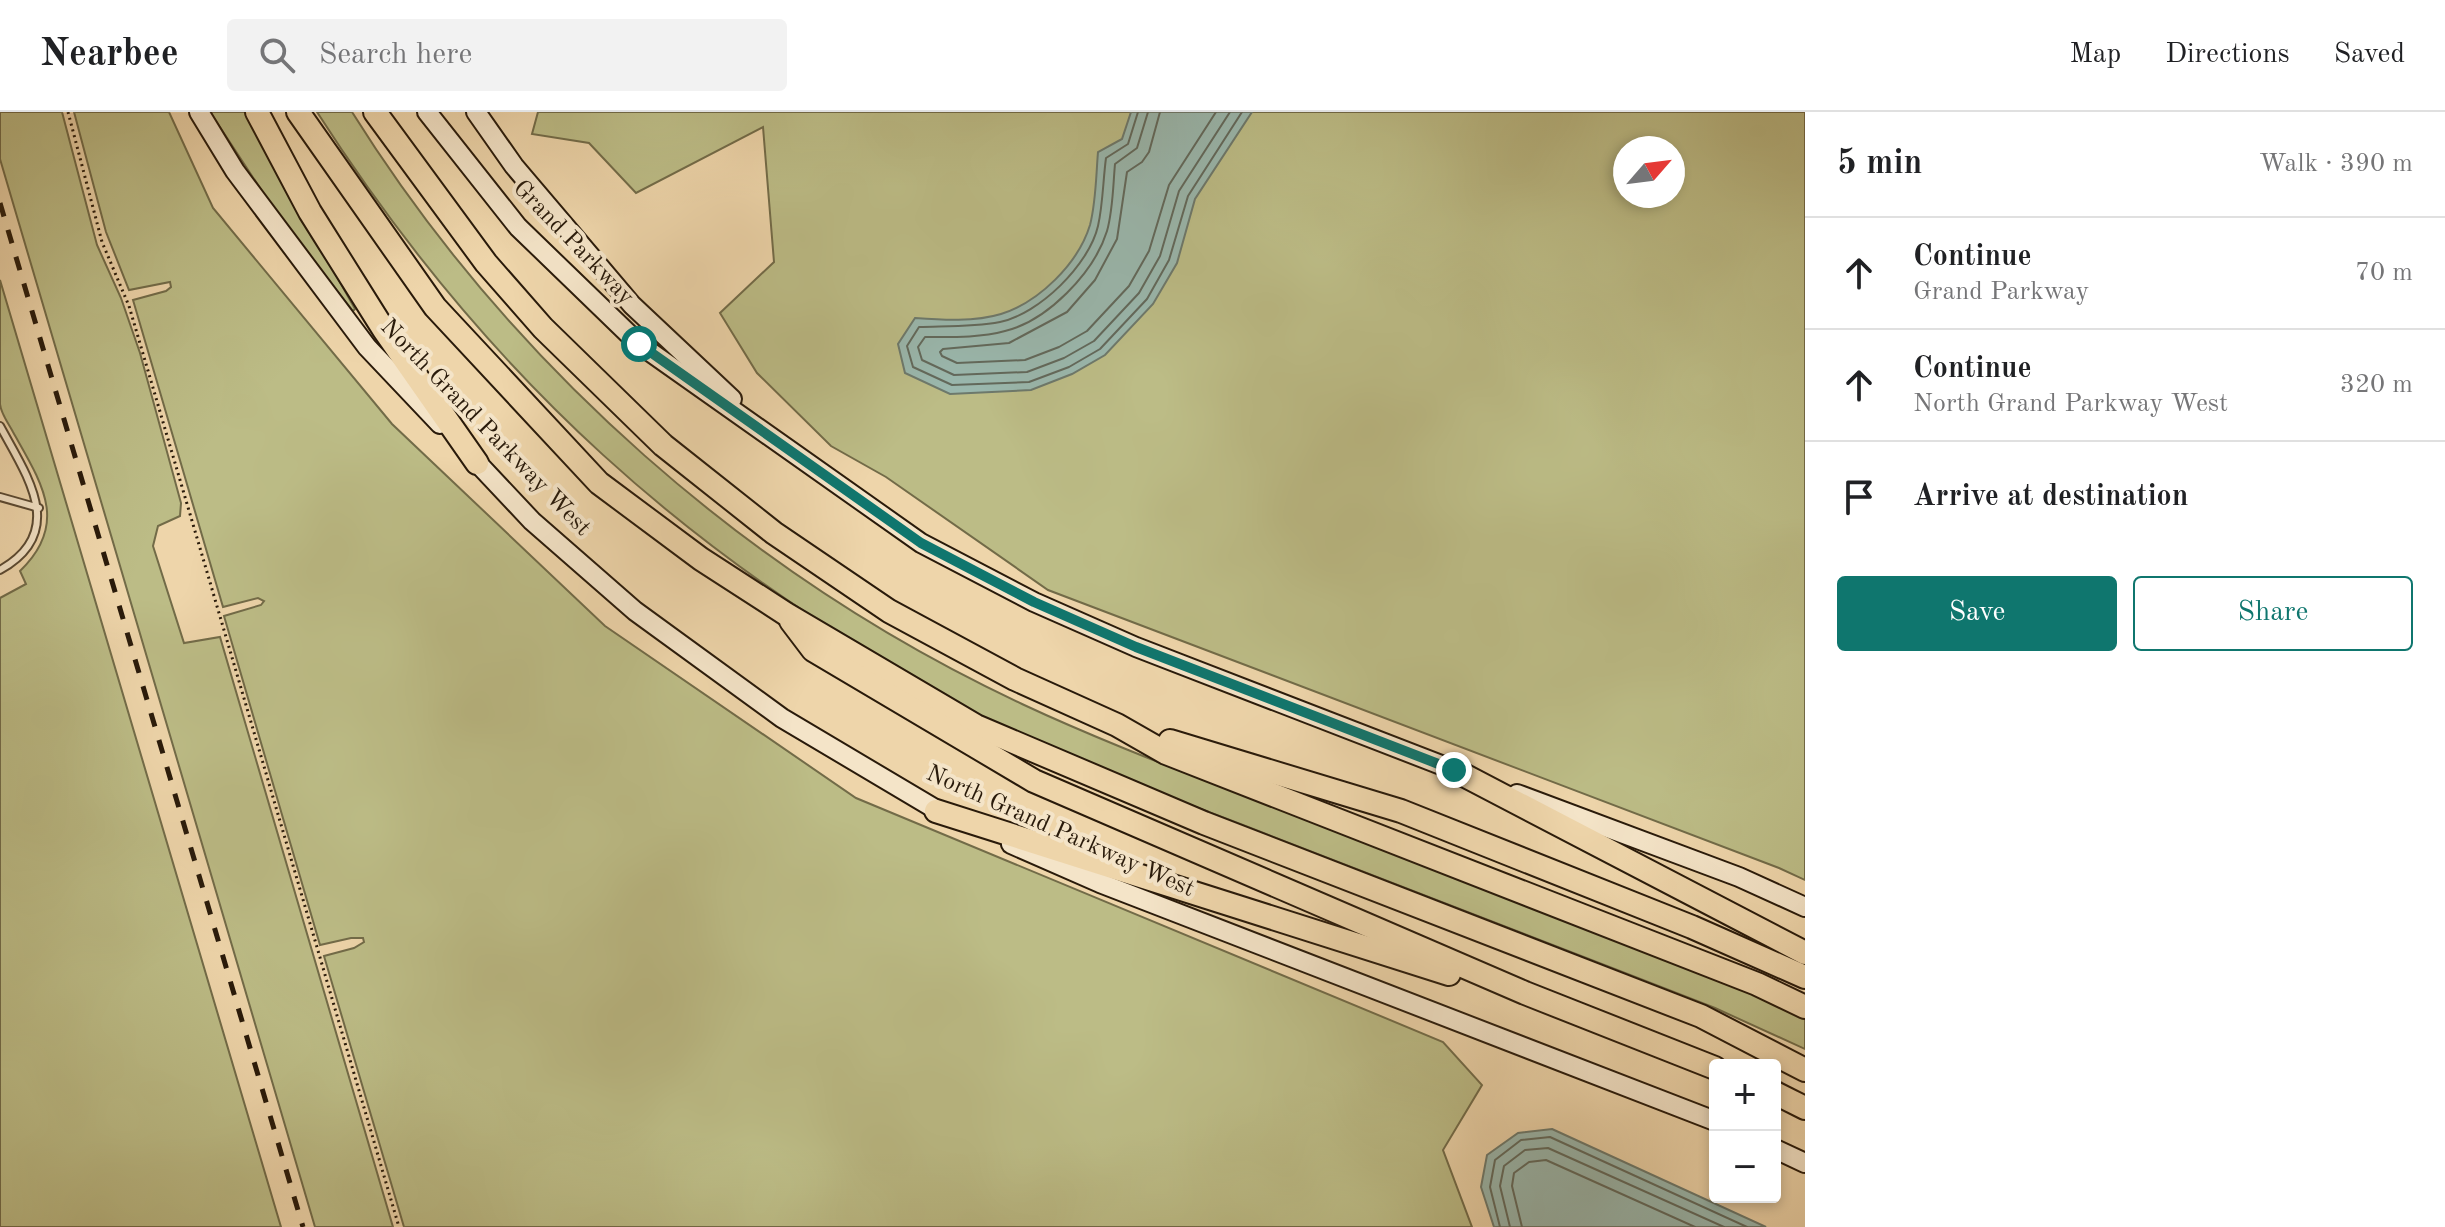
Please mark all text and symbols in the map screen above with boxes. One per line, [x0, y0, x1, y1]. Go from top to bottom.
search box [227, 19, 787, 91]
icon: search [255, 33, 299, 77]
text: Nearbee [40, 36, 179, 74]
text: Search here [319, 40, 472, 70]
text: Map [2069, 41, 2121, 69]
text: Directions [2165, 41, 2290, 69]
text: Saved [2334, 41, 2405, 69]
north arrow [1613, 136, 1685, 208]
text: 5 min [1837, 147, 1922, 181]
text: Walk · 390 m [2259, 151, 2413, 177]
street label: Grand Parkway [508, 176, 638, 310]
text: Continue [1913, 242, 2032, 272]
icon: ahead [1837, 251, 1881, 295]
text: 70 m [2355, 260, 2413, 286]
text: Grand Parkway [1913, 279, 2089, 305]
street label: North Grand Parkway West [375, 315, 595, 541]
route start [621, 326, 657, 362]
text: Continue [1913, 354, 2032, 384]
icon: ahead [1837, 363, 1881, 407]
text: 320 m [2340, 372, 2413, 398]
text: North Grand Parkway West [1913, 391, 2228, 417]
icon: arrive [1837, 475, 1881, 519]
text: Arrive at destination [1913, 482, 2188, 512]
button: Save [1837, 576, 2117, 651]
button: Share [2133, 576, 2413, 651]
route end [1436, 752, 1472, 788]
street label: North Grand Parkway West [922, 762, 1198, 902]
map controls [1709, 1059, 1781, 1203]
button: + [1709, 1059, 1781, 1131]
button: − [1709, 1131, 1781, 1203]

